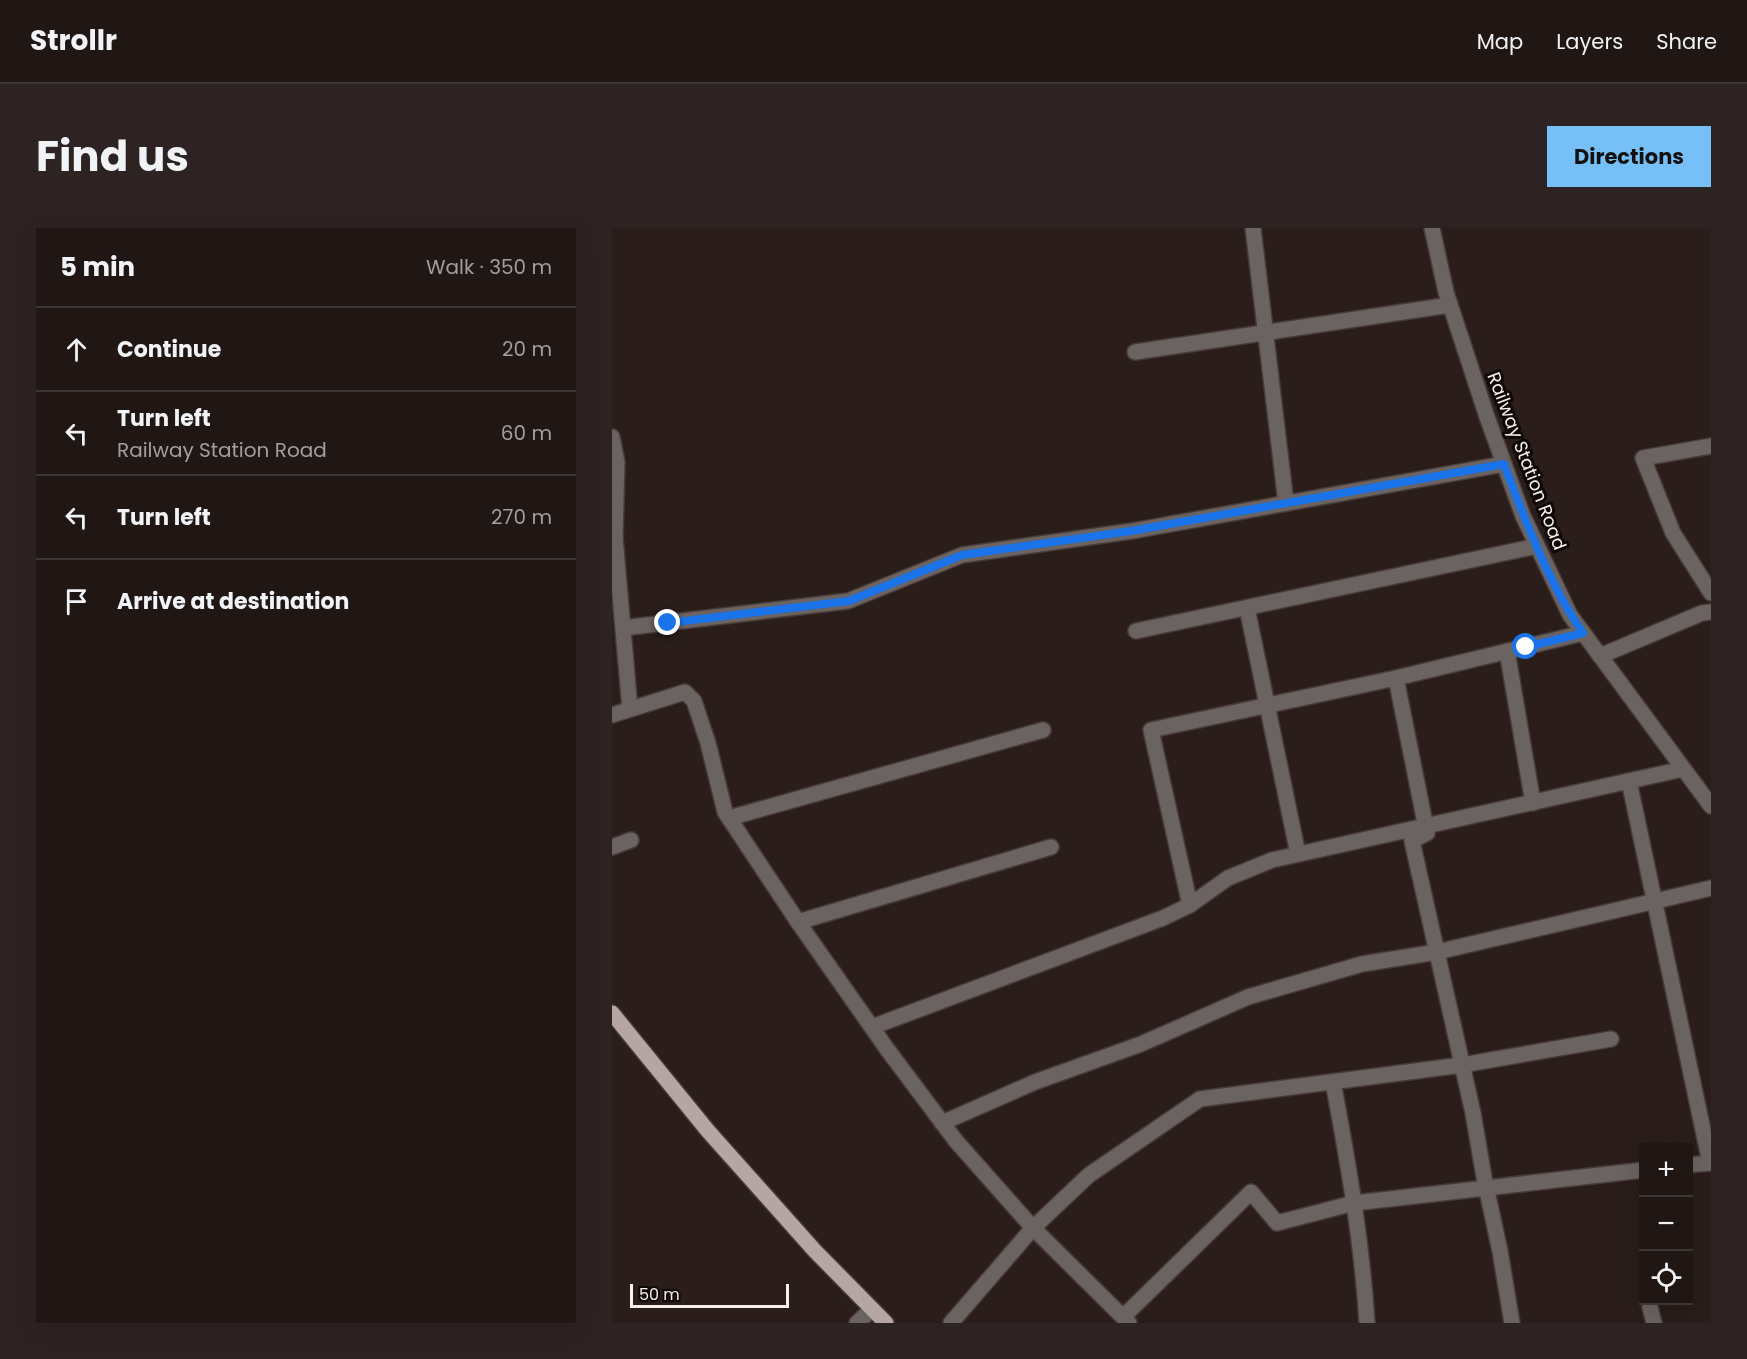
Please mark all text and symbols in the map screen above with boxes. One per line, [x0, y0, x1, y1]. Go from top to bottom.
text: Strollr [30, 21, 117, 60]
text: Map [1477, 27, 1523, 56]
text: Layers [1556, 27, 1623, 56]
text: Share [1656, 27, 1717, 56]
button: Directions [1547, 126, 1711, 187]
text: Find us [36, 127, 189, 186]
text: 5 min [60, 249, 135, 285]
text: Walk · 350 m [426, 253, 552, 281]
icon: ahead [60, 333, 93, 366]
text: Continue [117, 334, 221, 365]
text: 20 m [502, 335, 552, 363]
street label: Railway Station Road [1482, 368, 1572, 554]
text: Turn left [117, 403, 211, 434]
icon: left [60, 417, 93, 450]
text: 60 m [501, 419, 552, 447]
text: Railway Station Road [117, 436, 327, 464]
icon: left [60, 501, 93, 534]
text: Turn left [117, 502, 211, 533]
text: 270 m [491, 503, 552, 531]
icon: arrive [60, 585, 93, 618]
text: Arrive at destination [117, 586, 349, 617]
route end [654, 609, 680, 635]
route start [1512, 633, 1538, 659]
map controls [1639, 1143, 1693, 1305]
button: + [1639, 1143, 1693, 1197]
button: − [1639, 1197, 1693, 1251]
button: locate [1639, 1251, 1693, 1305]
scale bar [630, 1281, 789, 1308]
text: 50 m [639, 1283, 680, 1306]

